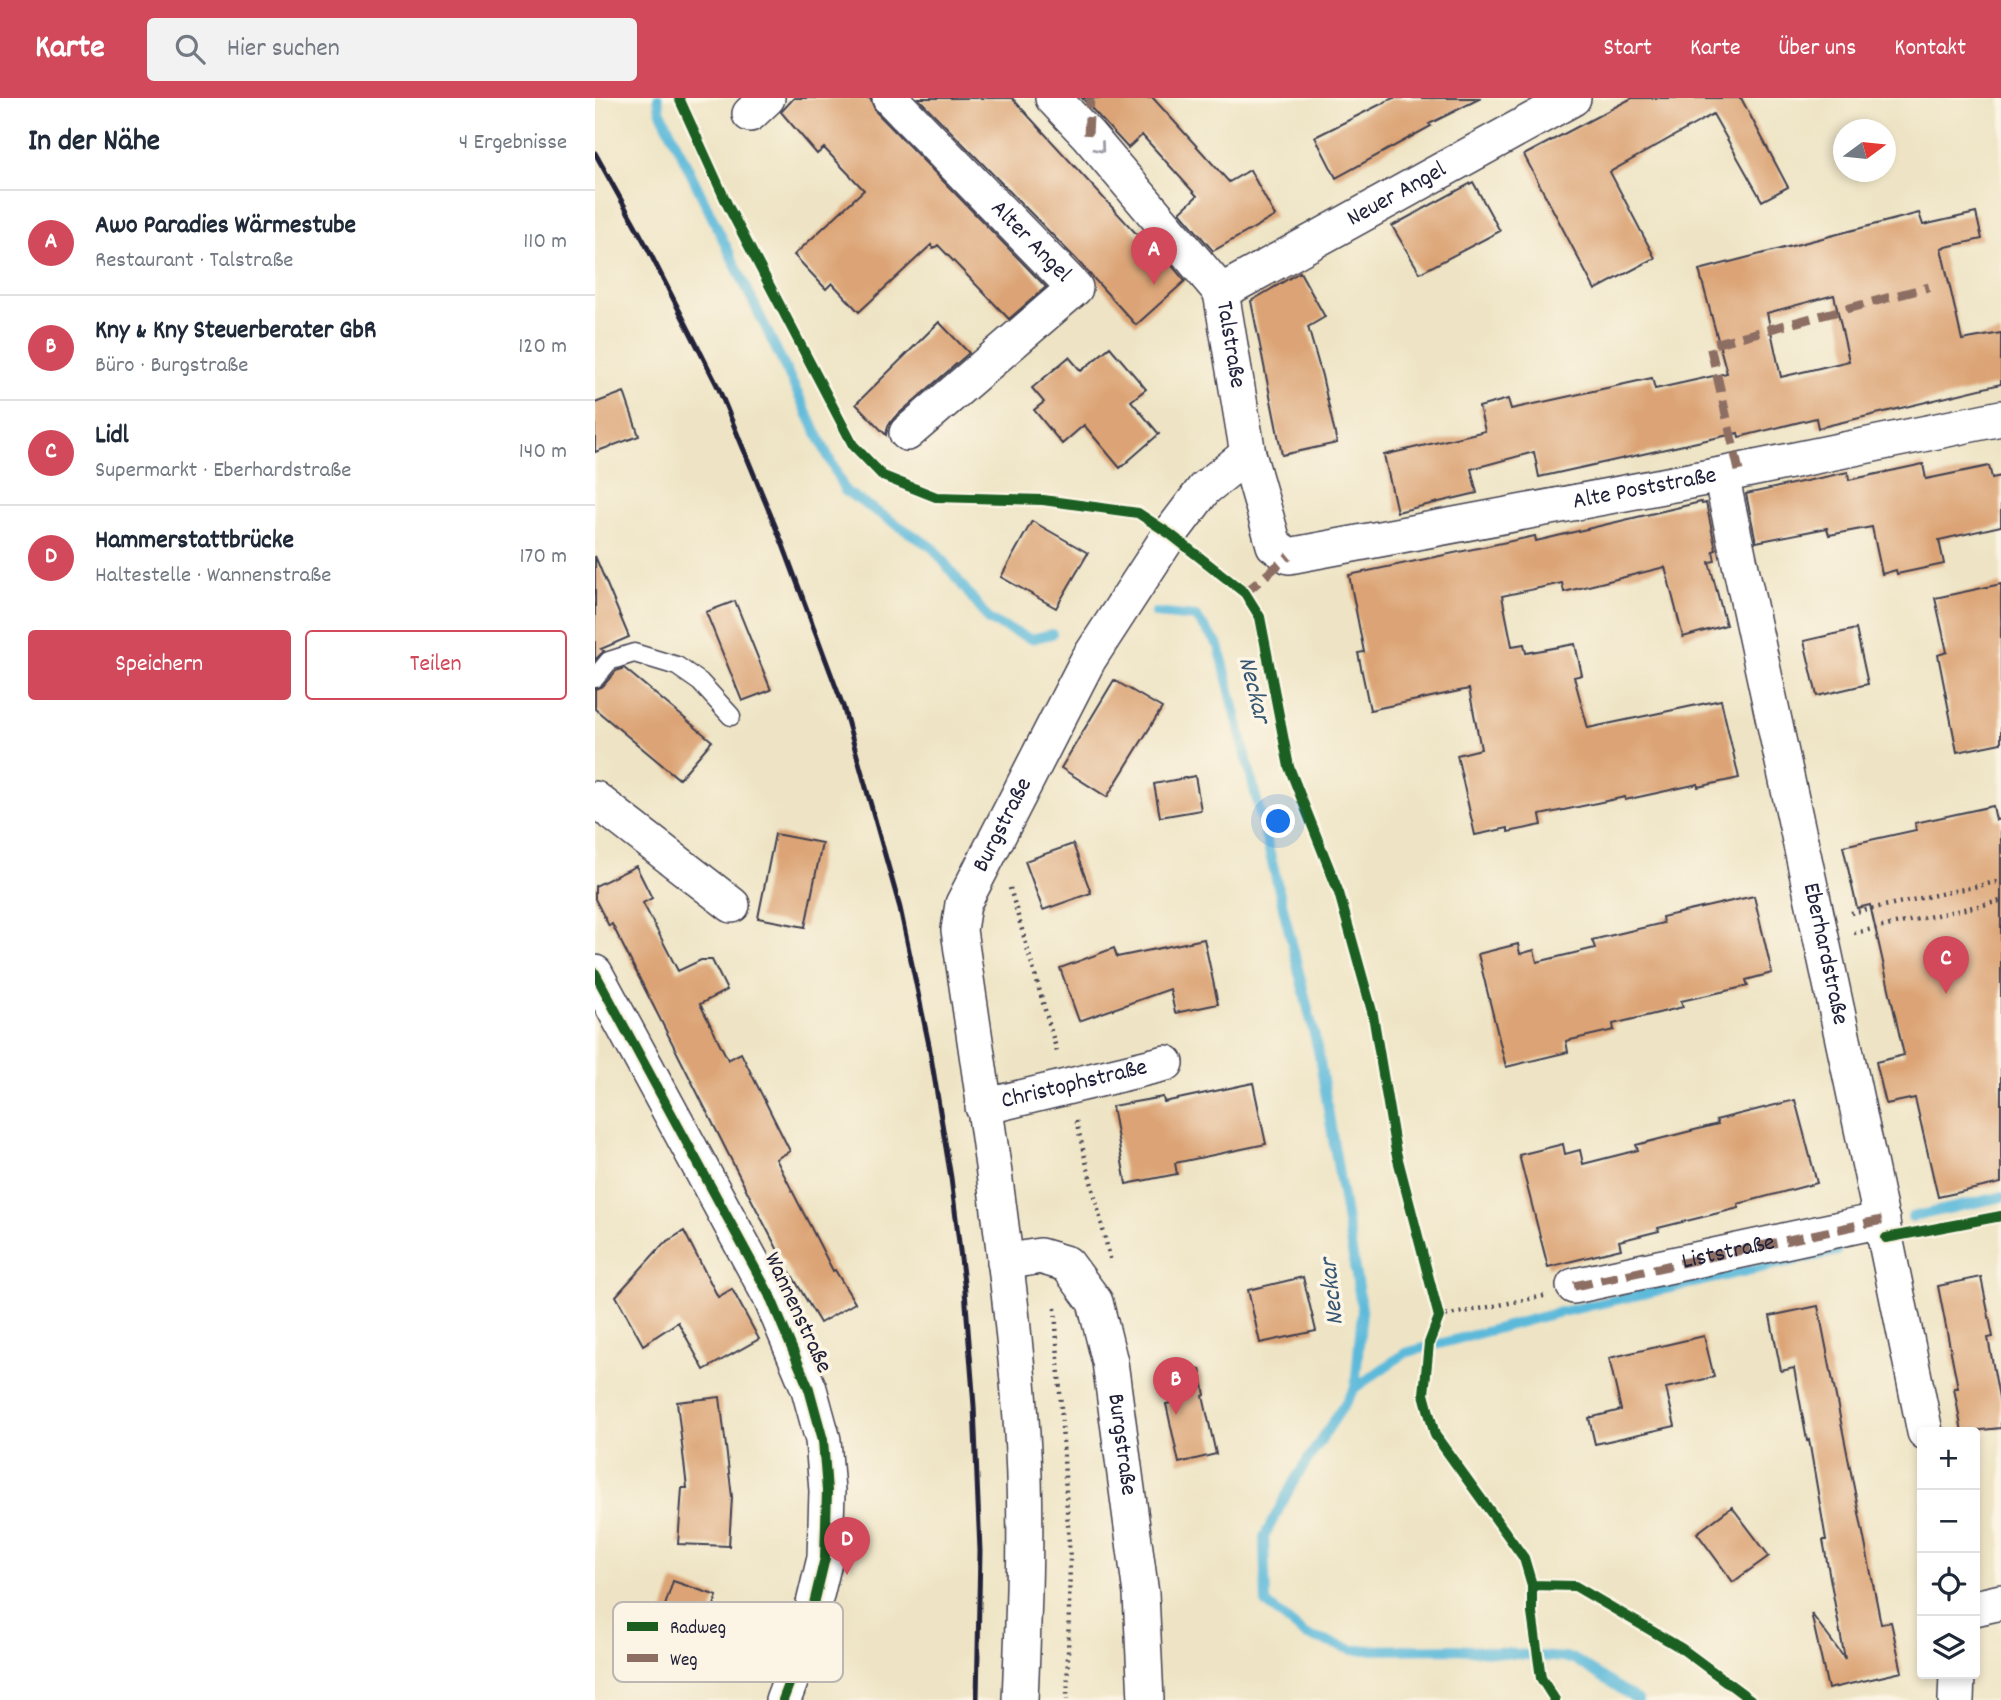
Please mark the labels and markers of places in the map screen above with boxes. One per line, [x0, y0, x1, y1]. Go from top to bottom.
pin: A [1131, 227, 1177, 285]
pin: C [1923, 936, 1969, 994]
pin: B [1153, 1357, 1199, 1415]
pin: D [824, 1517, 870, 1575]

